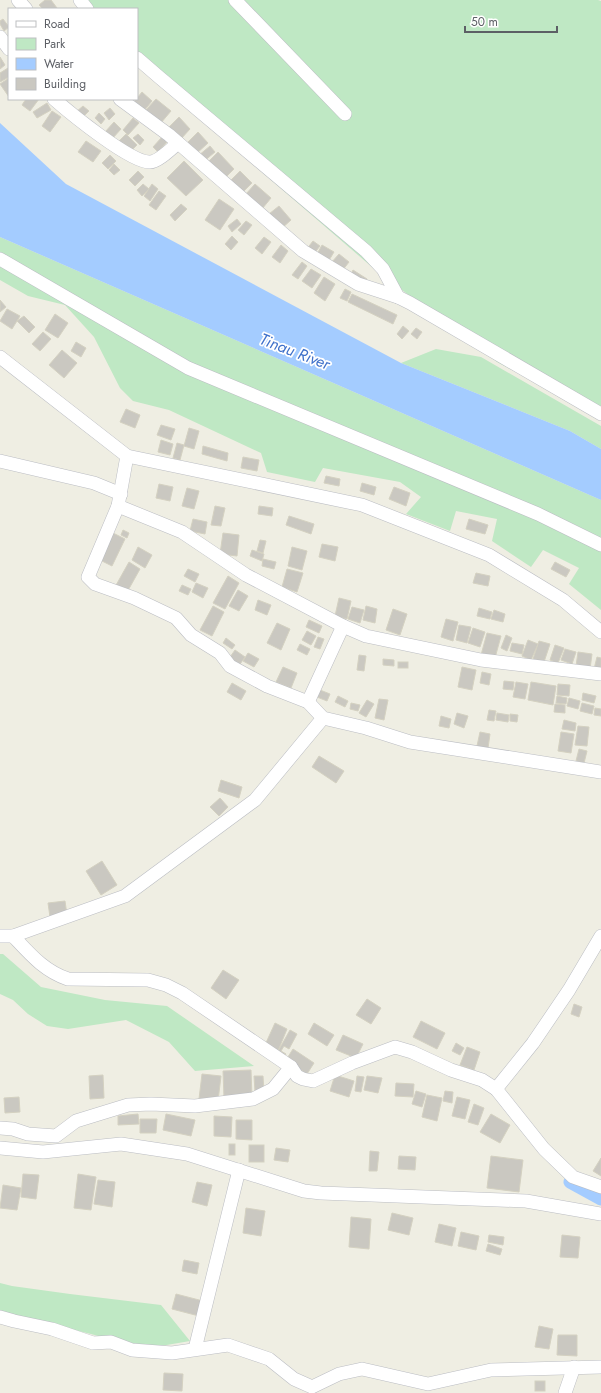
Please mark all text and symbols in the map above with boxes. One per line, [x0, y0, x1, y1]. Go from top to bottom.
legend [8, 8, 138, 100]
scale bar [465, 8, 557, 34]
text: 50 m [471, 13, 498, 31]
text: Road [44, 15, 70, 33]
text: Park [44, 35, 66, 53]
text: Water [44, 55, 75, 73]
text: Building [44, 75, 86, 93]
water label: Tinau River [256, 327, 335, 376]

